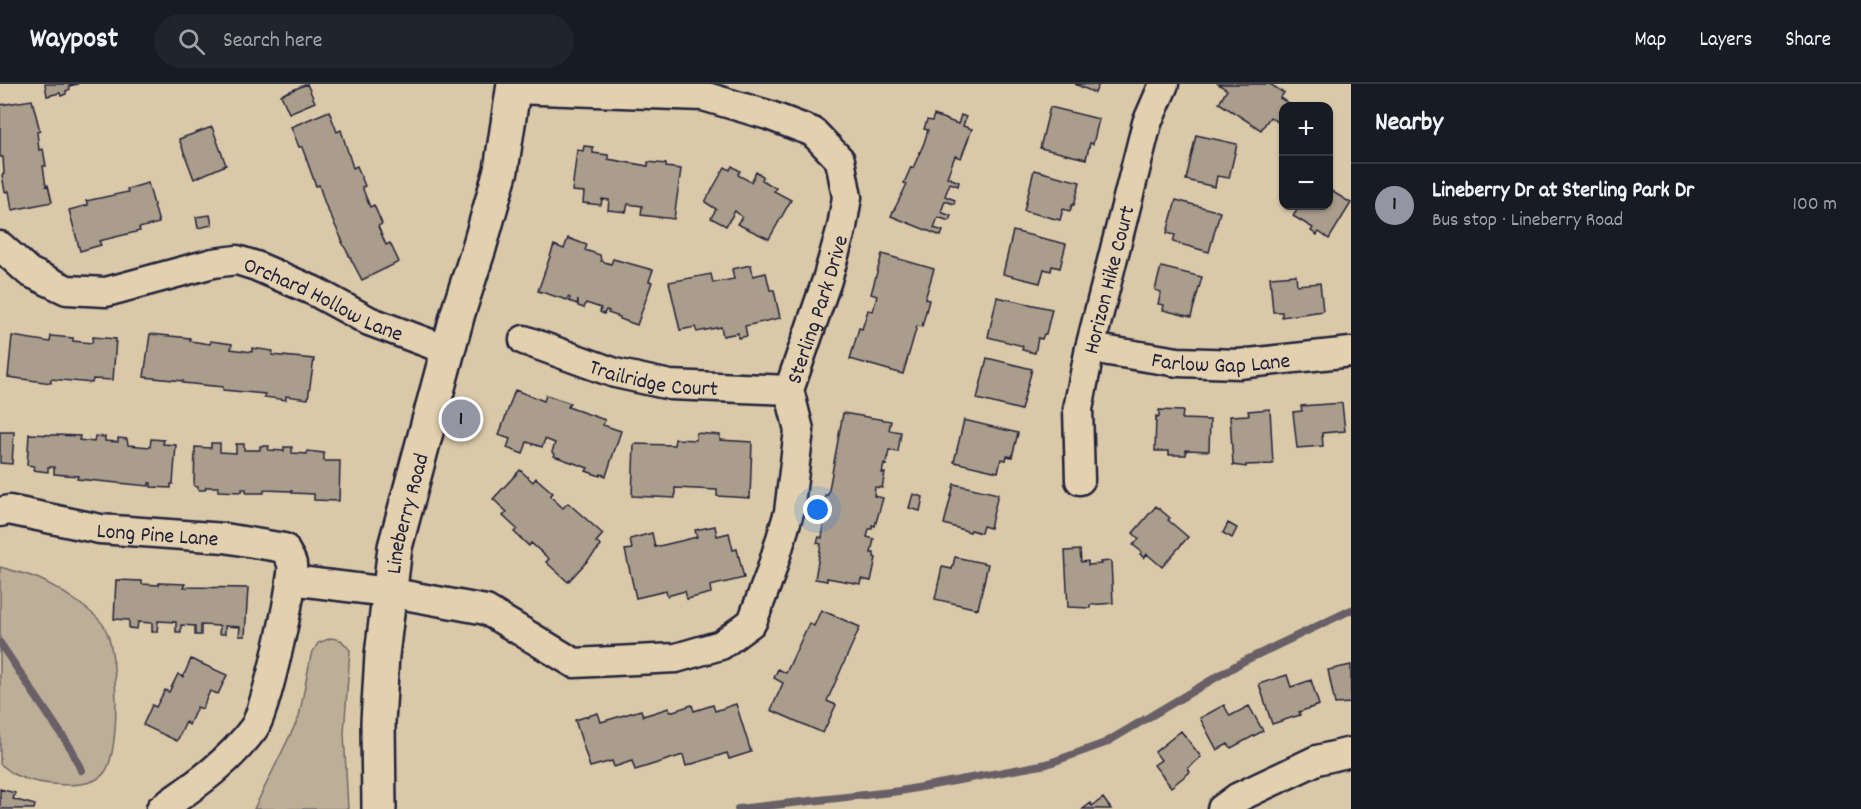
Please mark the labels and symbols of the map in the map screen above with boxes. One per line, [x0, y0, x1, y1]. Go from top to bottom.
street label: Horizon Hike Court [1077, 203, 1144, 358]
street label: Sterling Park Drive [780, 232, 858, 389]
street label: Orchard Hollow Lane [239, 251, 407, 351]
street label: Farlow Gap Lane [1149, 346, 1292, 383]
street label: Trailridge Court [584, 353, 718, 406]
pin: 1 [442, 396, 480, 442]
street label: Lineberry Road [380, 450, 439, 576]
your location [803, 495, 832, 524]
street label: Long Pine Lane [96, 517, 219, 556]

